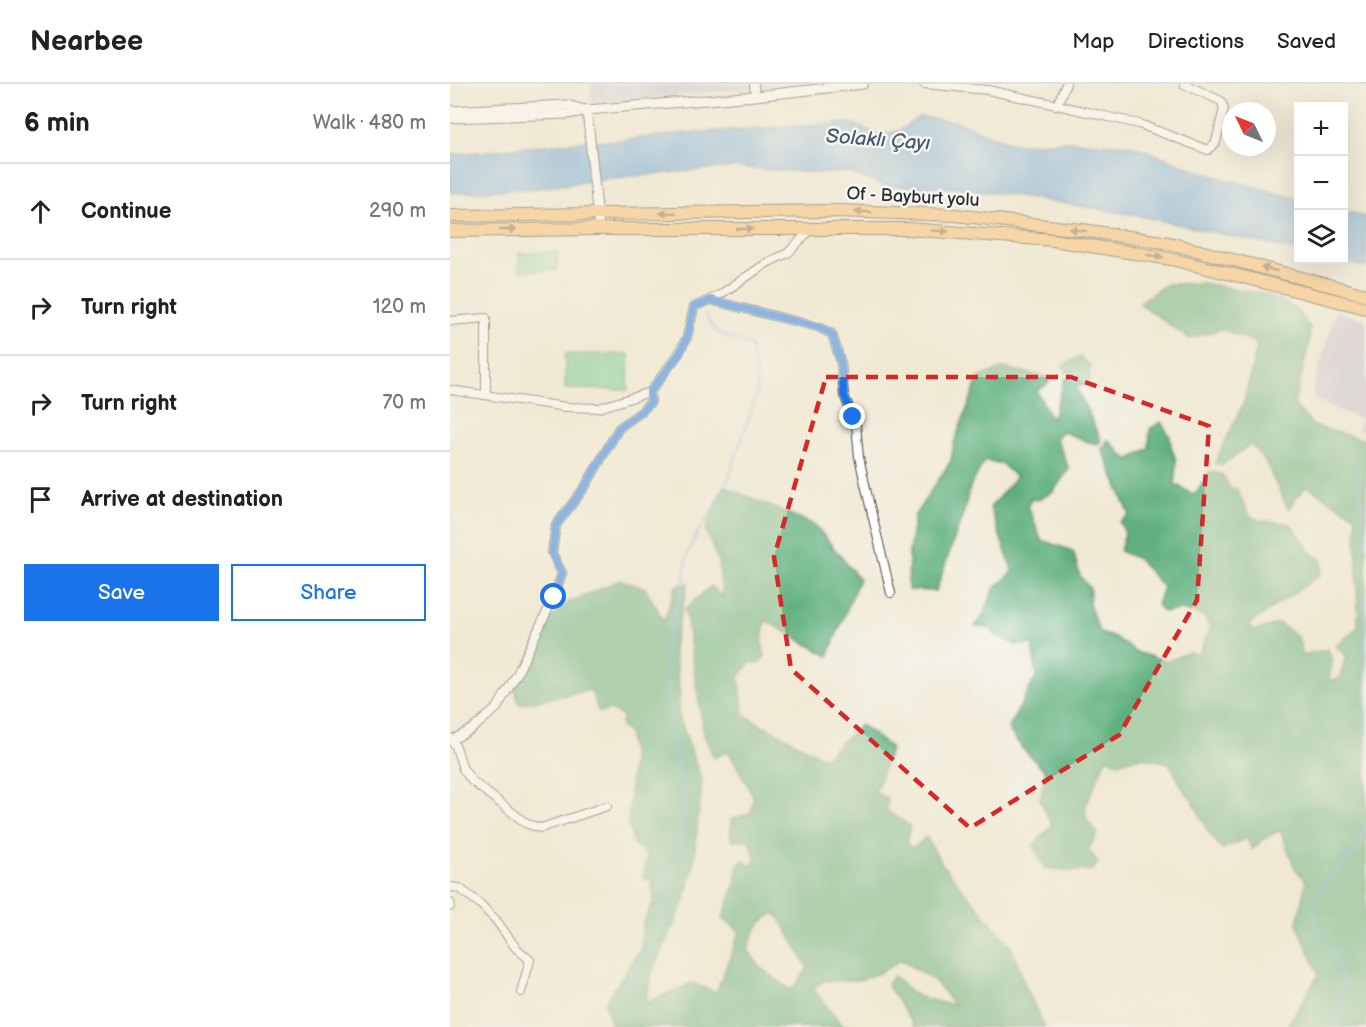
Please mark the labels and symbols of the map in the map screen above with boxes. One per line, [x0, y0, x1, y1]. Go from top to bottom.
north arrow [1222, 102, 1276, 156]
water label: Solaklı Çayı [825, 124, 931, 156]
street label: Of - Bayburt yolu [846, 183, 980, 211]
one-way arrow [854, 207, 873, 217]
one-way arrow [659, 208, 678, 218]
one-way arrow [736, 224, 755, 234]
one-way arrow [499, 225, 518, 235]
one-way arrow [1069, 225, 1088, 234]
one-way arrow [931, 227, 950, 236]
one-way arrow [1145, 252, 1164, 261]
one-way arrow [1260, 264, 1278, 274]
route end [839, 403, 865, 429]
route start [540, 583, 566, 609]

